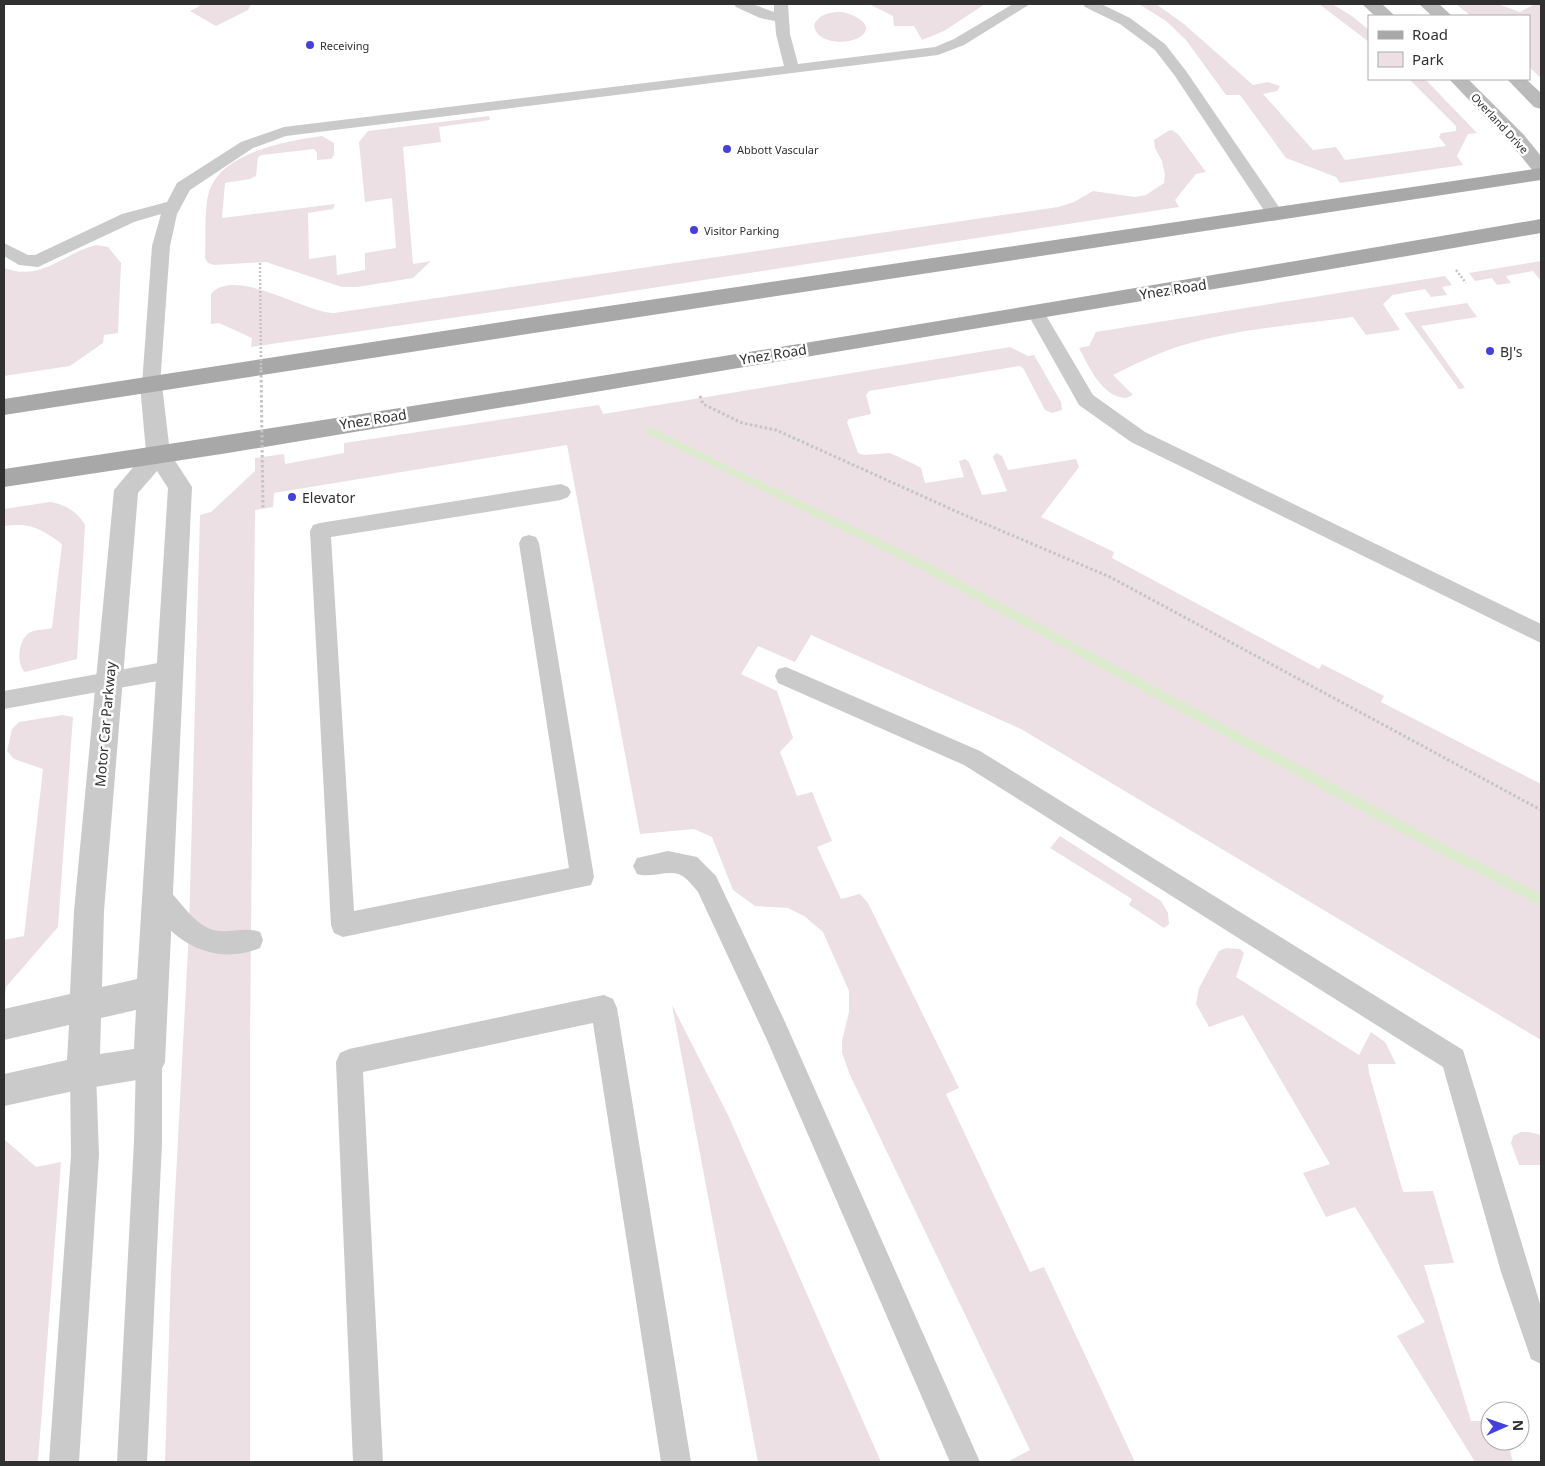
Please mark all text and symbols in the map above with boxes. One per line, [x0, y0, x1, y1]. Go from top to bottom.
legend [1368, 15, 1530, 80]
text: Road [1412, 24, 1448, 44]
place label: Receiving [320, 38, 369, 53]
marker: Receiving [304, 39, 316, 51]
text: Park [1412, 49, 1444, 69]
street label: Overland Drive [1468, 90, 1532, 156]
place label: Abbott Vascular [737, 142, 819, 157]
marker: Abbott Vascular [721, 143, 733, 155]
place label: Visitor Parking [704, 223, 779, 238]
marker: Visitor Parking [688, 224, 700, 236]
street label: Ynez Road [1138, 274, 1208, 304]
street label: Ynez Road [738, 339, 808, 369]
place label: BJ's [1500, 342, 1523, 361]
marker: BJ's [1484, 345, 1496, 357]
street label: Ynez Road [338, 404, 408, 434]
place label: Elevator [302, 488, 356, 507]
marker: Elevator [286, 491, 298, 503]
street label: Motor Car Parkway [90, 660, 120, 788]
north arrow [1480, 1401, 1530, 1451]
text: N [1509, 1420, 1528, 1432]

